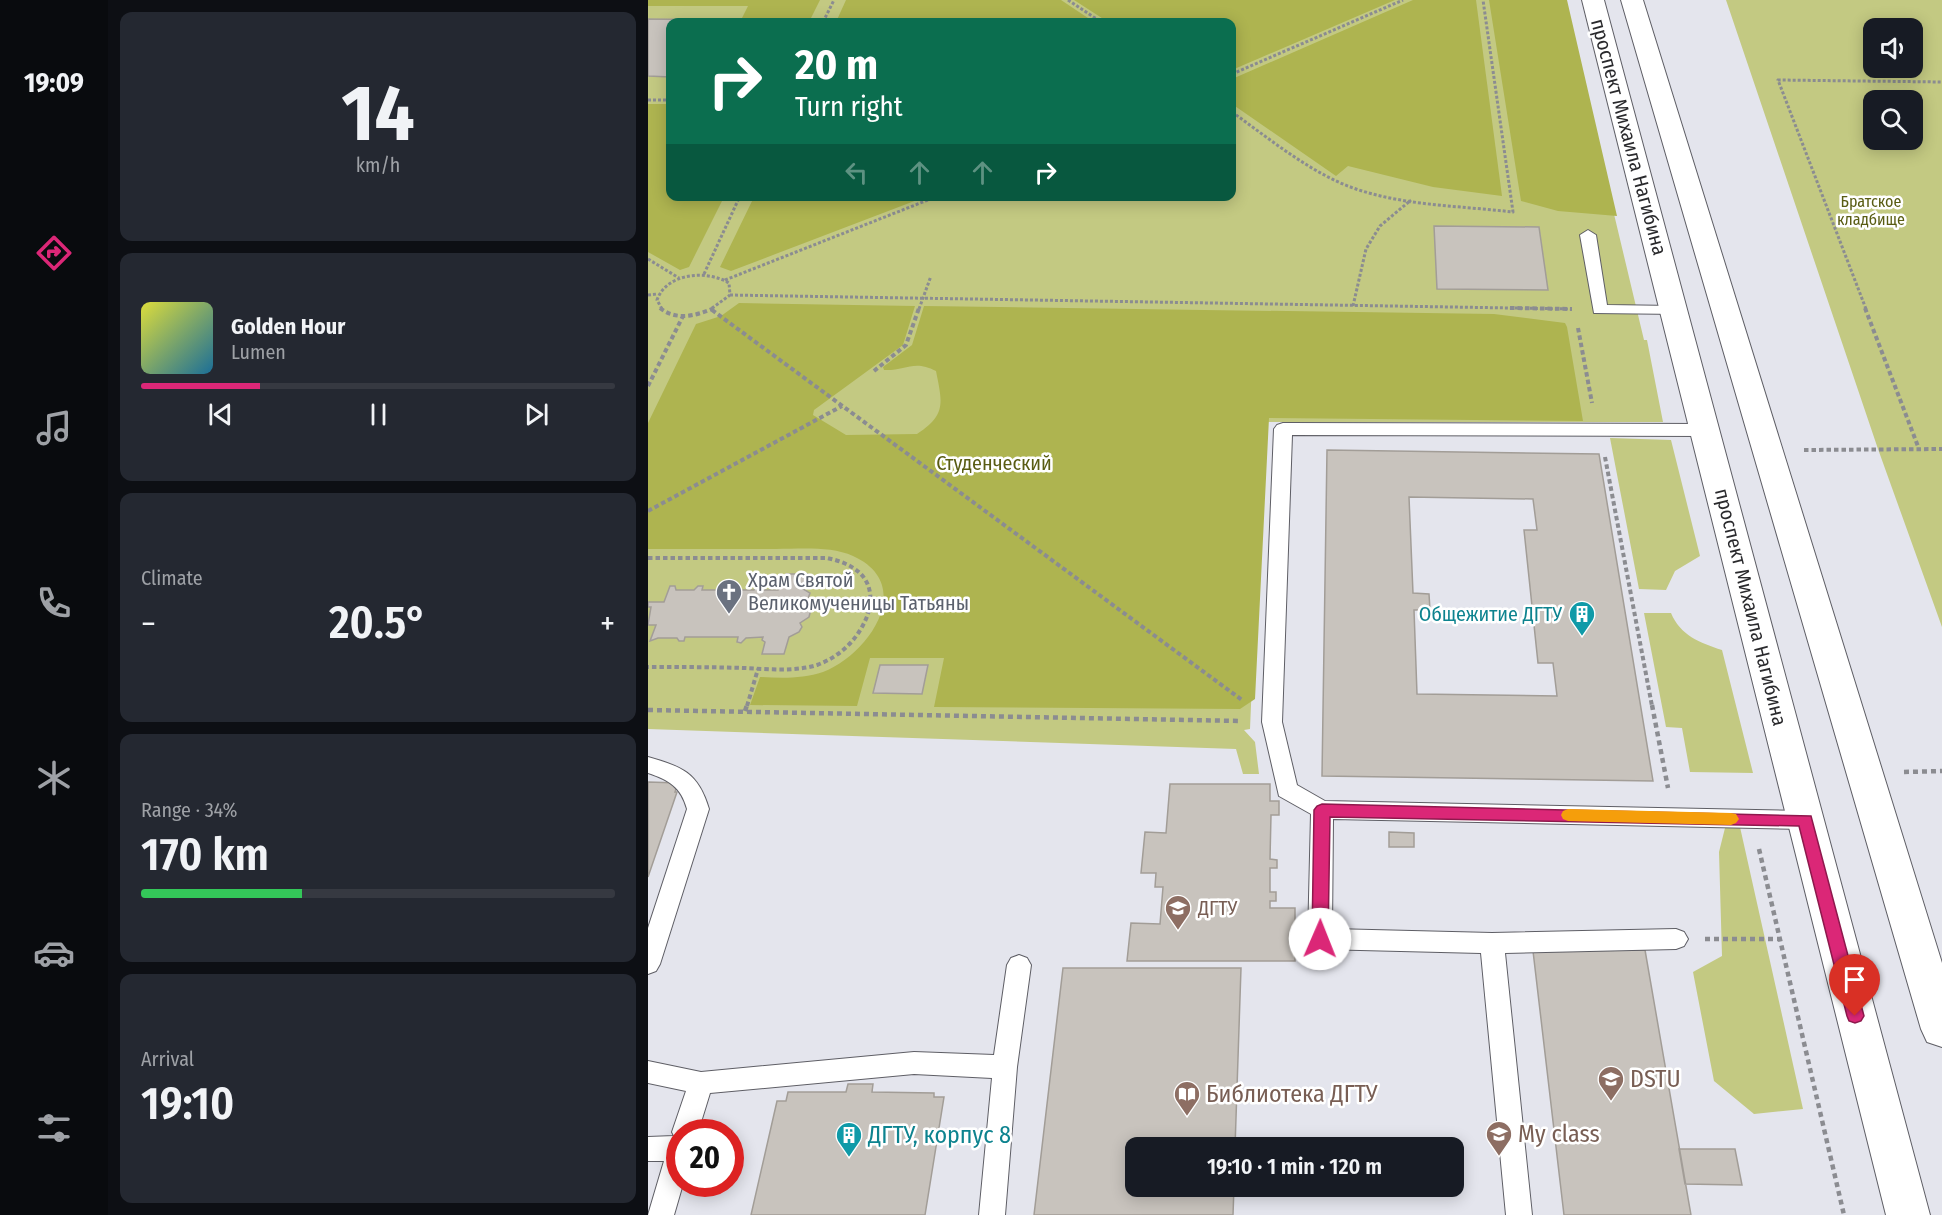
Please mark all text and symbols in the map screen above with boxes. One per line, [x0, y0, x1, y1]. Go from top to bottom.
street label: проспект Михаила Нагибина [1586, 16, 1672, 258]
map controls [1863, 18, 1923, 150]
button: sound [1863, 18, 1923, 78]
text: 20 m [795, 40, 878, 90]
icon: right [696, 42, 774, 120]
text: 19:09 [24, 67, 84, 99]
text: 14 [341, 67, 415, 161]
button: search [1863, 90, 1923, 150]
text: Turn right [795, 91, 903, 123]
text: km/h [356, 153, 400, 177]
icon: left [840, 156, 873, 189]
icon: ahead [903, 156, 936, 189]
icon: ahead [966, 156, 999, 189]
icon: right [1029, 156, 1062, 189]
park label: Братское кладбище [1837, 192, 1905, 229]
icon: directions [33, 232, 75, 274]
text: Golden Hour [231, 313, 345, 340]
text: Lumen [231, 340, 286, 364]
icon: previous [204, 398, 237, 431]
icon: pause [362, 398, 395, 431]
icon: next [520, 398, 553, 431]
icon: music [33, 407, 75, 449]
park label: Студенческий [936, 451, 1052, 475]
street label: проспект Михаила Нагибина [1710, 486, 1792, 728]
text: Climate [141, 566, 203, 590]
place label: Храм Святой Великомученицы Татьяны [748, 568, 969, 615]
church icon: Храм Святой Великомученицы Татьяны [714, 577, 744, 615]
icon: phone [33, 582, 75, 624]
text: 20.5° [329, 596, 427, 650]
building icon: Общежитие ДГТУ [1567, 599, 1597, 637]
place label: Общежитие ДГТУ [1419, 602, 1562, 626]
text: − [141, 604, 156, 644]
text: + [600, 604, 615, 644]
icon: climate [33, 757, 75, 799]
text: Range · 34% [141, 798, 237, 822]
text: 170 km [141, 828, 269, 882]
school or university icon: ДГТУ [1163, 893, 1193, 931]
place label: ДГТУ [1197, 896, 1238, 920]
position arrow [1288, 907, 1352, 971]
icon: car [33, 932, 75, 974]
pin [1829, 954, 1880, 1016]
icon: arrive [1838, 963, 1871, 996]
text: Arrival [141, 1047, 194, 1071]
school or university icon: DSTU [1596, 1064, 1626, 1102]
place label: DSTU [1630, 1065, 1681, 1093]
text: 19:10 [141, 1077, 234, 1131]
library icon: Библиотека ДГТУ [1172, 1079, 1202, 1117]
place label: Библиотека ДГТУ [1206, 1080, 1378, 1108]
icon: filters [33, 1107, 75, 1149]
speed limit sign: 20 [666, 1119, 744, 1197]
school or university icon: My class [1484, 1119, 1514, 1157]
building icon: ДГТУ, корпус 8 [834, 1120, 864, 1158]
place label: My class [1518, 1120, 1600, 1148]
place label: ДГТУ, корпус 8 [867, 1121, 1011, 1149]
text: 19:10 · 1 min · 120 m [1207, 1153, 1382, 1180]

